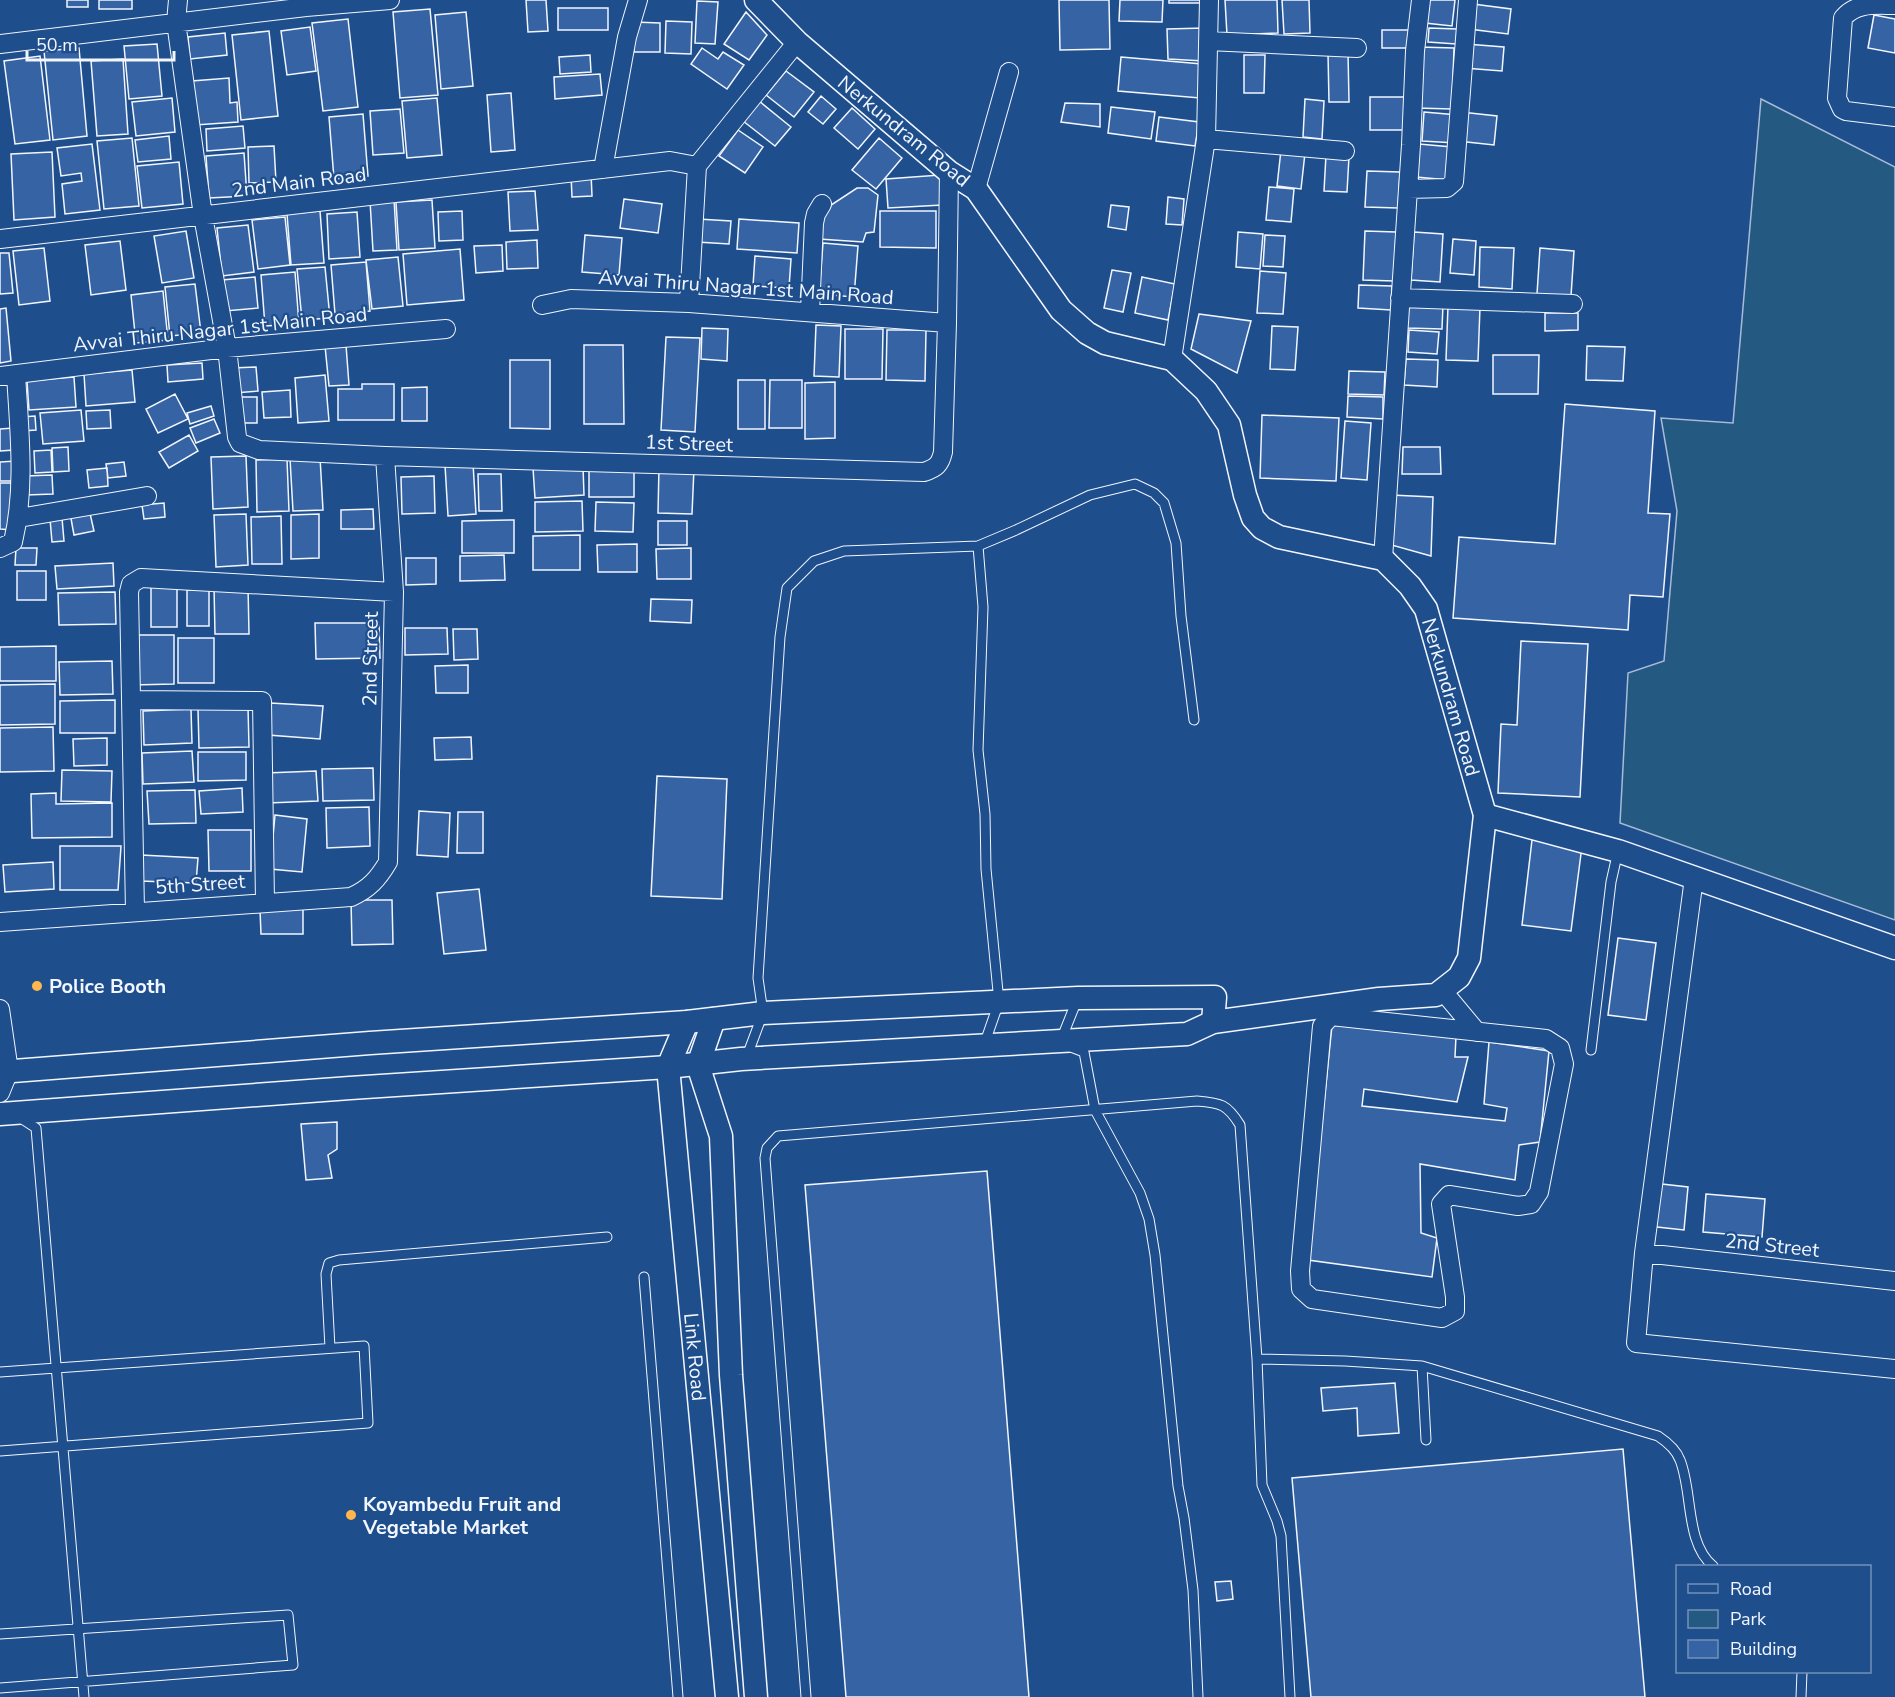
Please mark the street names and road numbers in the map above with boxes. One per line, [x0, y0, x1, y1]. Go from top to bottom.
street label: Nerkundram Road [832, 70, 976, 193]
street label: 2nd Main Road [230, 161, 368, 204]
street label: Avvai Thiru Nagar 1st Main Road [597, 264, 894, 311]
street label: Avvai Thiru Nagar 1st Main Road [72, 301, 369, 358]
street label: 1st Street [644, 428, 735, 459]
street label: 2nd Street [356, 610, 385, 707]
street label: Nerkundram Road [1415, 615, 1486, 779]
street label: 5th Street [154, 868, 247, 901]
street label: 2nd Street [1723, 1227, 1821, 1264]
street label: Link Road [677, 1312, 712, 1402]

